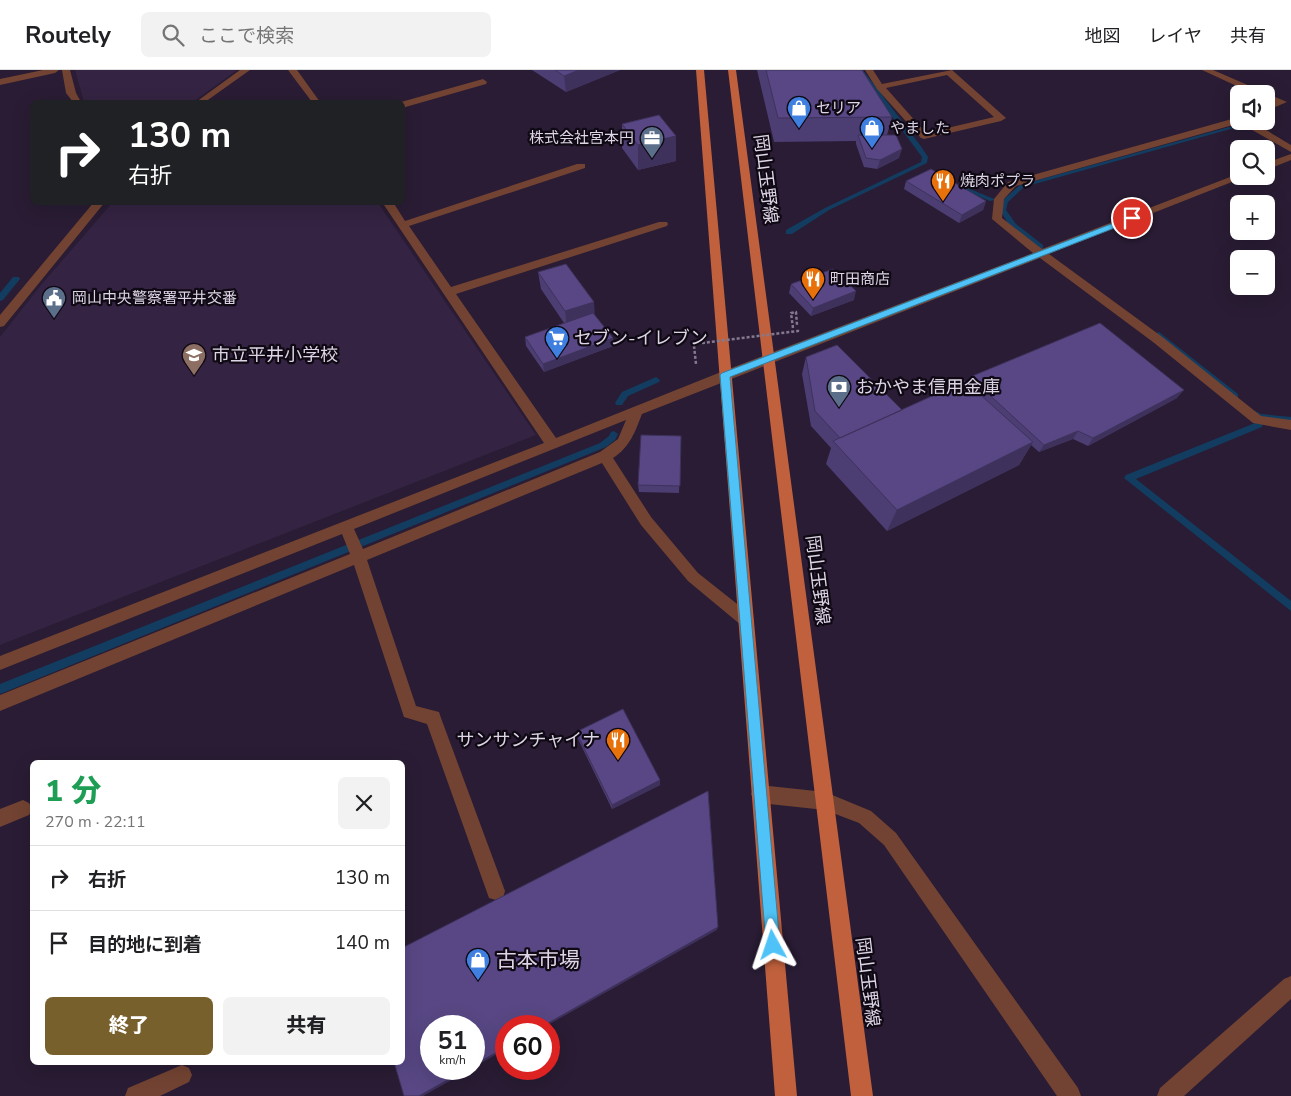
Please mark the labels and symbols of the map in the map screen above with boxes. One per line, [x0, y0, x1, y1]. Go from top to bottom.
shop icon: セリア [786, 95, 812, 129]
place label: セリア [816, 98, 861, 118]
shop icon: やました [859, 115, 885, 149]
place label: やました [890, 118, 950, 138]
office icon: 株式会社宮本円 [639, 125, 665, 159]
place label: 株式会社宮本円 [529, 128, 634, 148]
street label: 岡山玉野線 [749, 133, 783, 225]
restaurant icon: 焼肉ポプラ [930, 168, 956, 202]
place label: 焼肉ポプラ [960, 171, 1035, 191]
pin [1111, 197, 1153, 239]
restaurant icon: 町田商店 [800, 266, 826, 300]
place label: 町田商店 [830, 269, 890, 289]
public building icon: 岡山中央警察署平井交番 [41, 285, 67, 319]
place label: 岡山中央警察署平井交番 [72, 288, 237, 308]
supermarket icon: セブン-イレブン [544, 325, 570, 359]
place label: セブン-イレブン [574, 326, 708, 350]
school or university icon: 市立平井小学校 [181, 342, 207, 376]
place label: 市立平井小学校 [212, 343, 338, 367]
bank icon: おかやま信用金庫 [826, 374, 852, 408]
place label: おかやま信用金庫 [856, 375, 1000, 399]
street label: 岡山玉野線 [801, 534, 835, 626]
restaurant icon: サンサンチャイナ [605, 727, 631, 761]
place label: サンサンチャイナ [457, 728, 600, 752]
position arrow [746, 918, 798, 970]
street label: 岡山玉野線 [851, 936, 885, 1028]
place label: 古本市場 [496, 946, 580, 974]
shop icon: 古本市場 [465, 947, 491, 981]
speed limit sign: 60 [495, 1015, 560, 1080]

